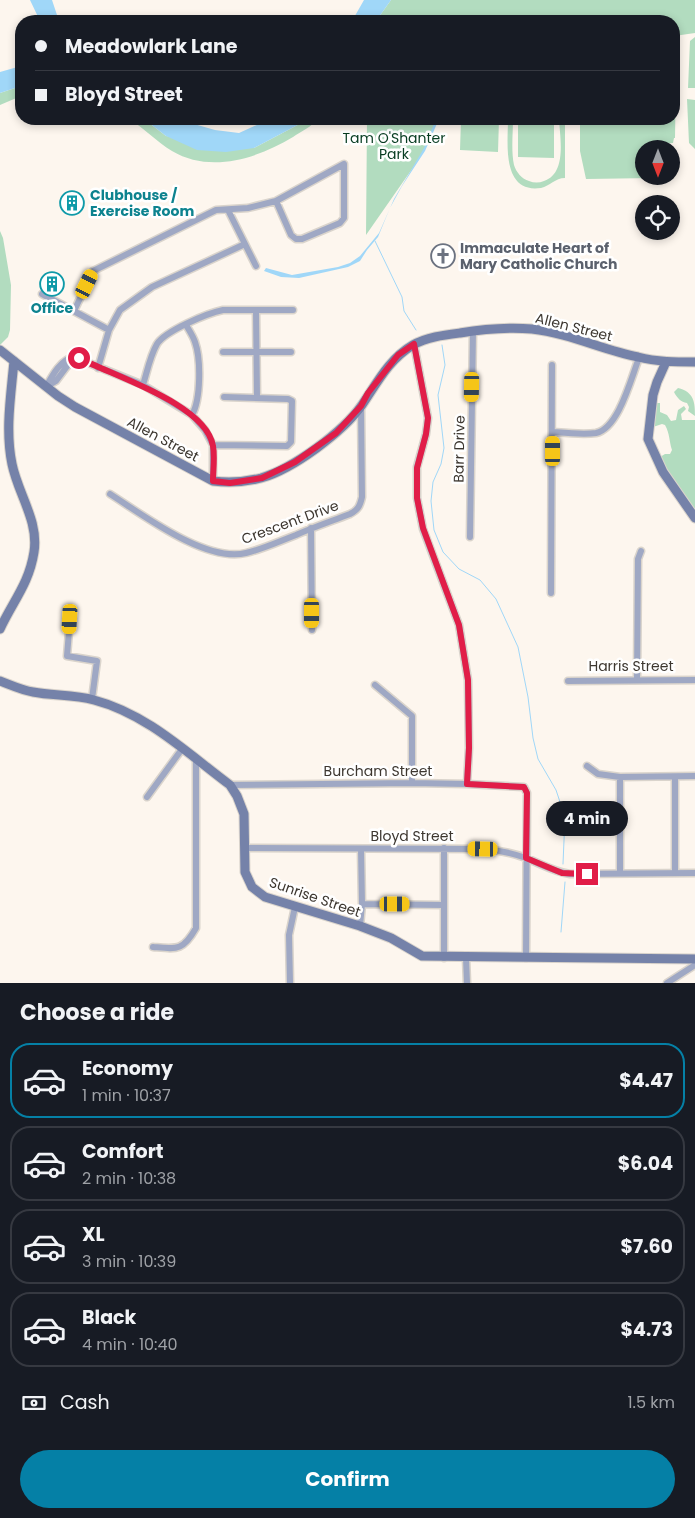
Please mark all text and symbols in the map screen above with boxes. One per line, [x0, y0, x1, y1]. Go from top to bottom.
text: Meadowlark Lane [65, 33, 237, 60]
text: Bloyd Street [65, 81, 183, 108]
park label: Tam O'Shanter Park [342, 128, 446, 164]
north arrow [635, 140, 680, 185]
map controls [635, 140, 680, 240]
place label: Clubhouse / Exercise Room [90, 185, 194, 221]
building icon: Clubhouse / Exercise Room [59, 190, 85, 216]
button: locate [635, 195, 680, 240]
place label: Immaculate Heart of Mary Catholic Church [460, 238, 618, 274]
church icon: Immaculate Heart of Mary Catholic Church [430, 243, 456, 269]
car [73, 267, 100, 301]
building icon: Office [39, 271, 65, 297]
place label: Office [31, 298, 74, 318]
street label: Allen Street [533, 308, 615, 346]
route start [68, 347, 90, 369]
car [464, 372, 479, 402]
street label: Allen Street [124, 412, 202, 466]
street label: Barr Drive [448, 415, 470, 483]
car [545, 436, 560, 466]
street label: Crescent Drive [239, 495, 342, 549]
car [304, 598, 319, 628]
car [61, 604, 78, 634]
street label: Harris Street [588, 656, 674, 676]
street label: Burcham Street [324, 761, 432, 781]
callout: 4 min [546, 802, 628, 836]
text: 4 min [564, 807, 610, 830]
street label: Bloyd Street [370, 826, 454, 846]
car [467, 841, 498, 857]
route end [576, 863, 598, 885]
street label: Sunrise Street [267, 872, 363, 922]
car [380, 897, 410, 912]
text: Choose a ride [20, 997, 174, 1028]
text: Economy [82, 1055, 173, 1082]
icon: car [22, 1058, 67, 1103]
text: $4.47 [619, 1067, 673, 1094]
text: 1 min · 10:37 [82, 1084, 171, 1107]
text: Comfort [82, 1138, 164, 1165]
icon: car [22, 1141, 67, 1186]
text: $6.04 [618, 1150, 673, 1177]
text: 2 min · 10:38 [82, 1167, 176, 1190]
text: XL [82, 1221, 105, 1248]
icon: car [22, 1224, 67, 1269]
text: $7.60 [620, 1233, 673, 1260]
text: 3 min · 10:39 [82, 1250, 176, 1273]
text: Black [82, 1304, 136, 1331]
icon: car [22, 1307, 67, 1352]
text: $4.73 [621, 1316, 673, 1343]
text: 4 min · 10:40 [82, 1333, 178, 1356]
icon: cash [20, 1389, 48, 1417]
text: Cash [60, 1389, 110, 1416]
text: 1.5 km [627, 1391, 675, 1414]
button: Confirm [20, 1450, 675, 1508]

